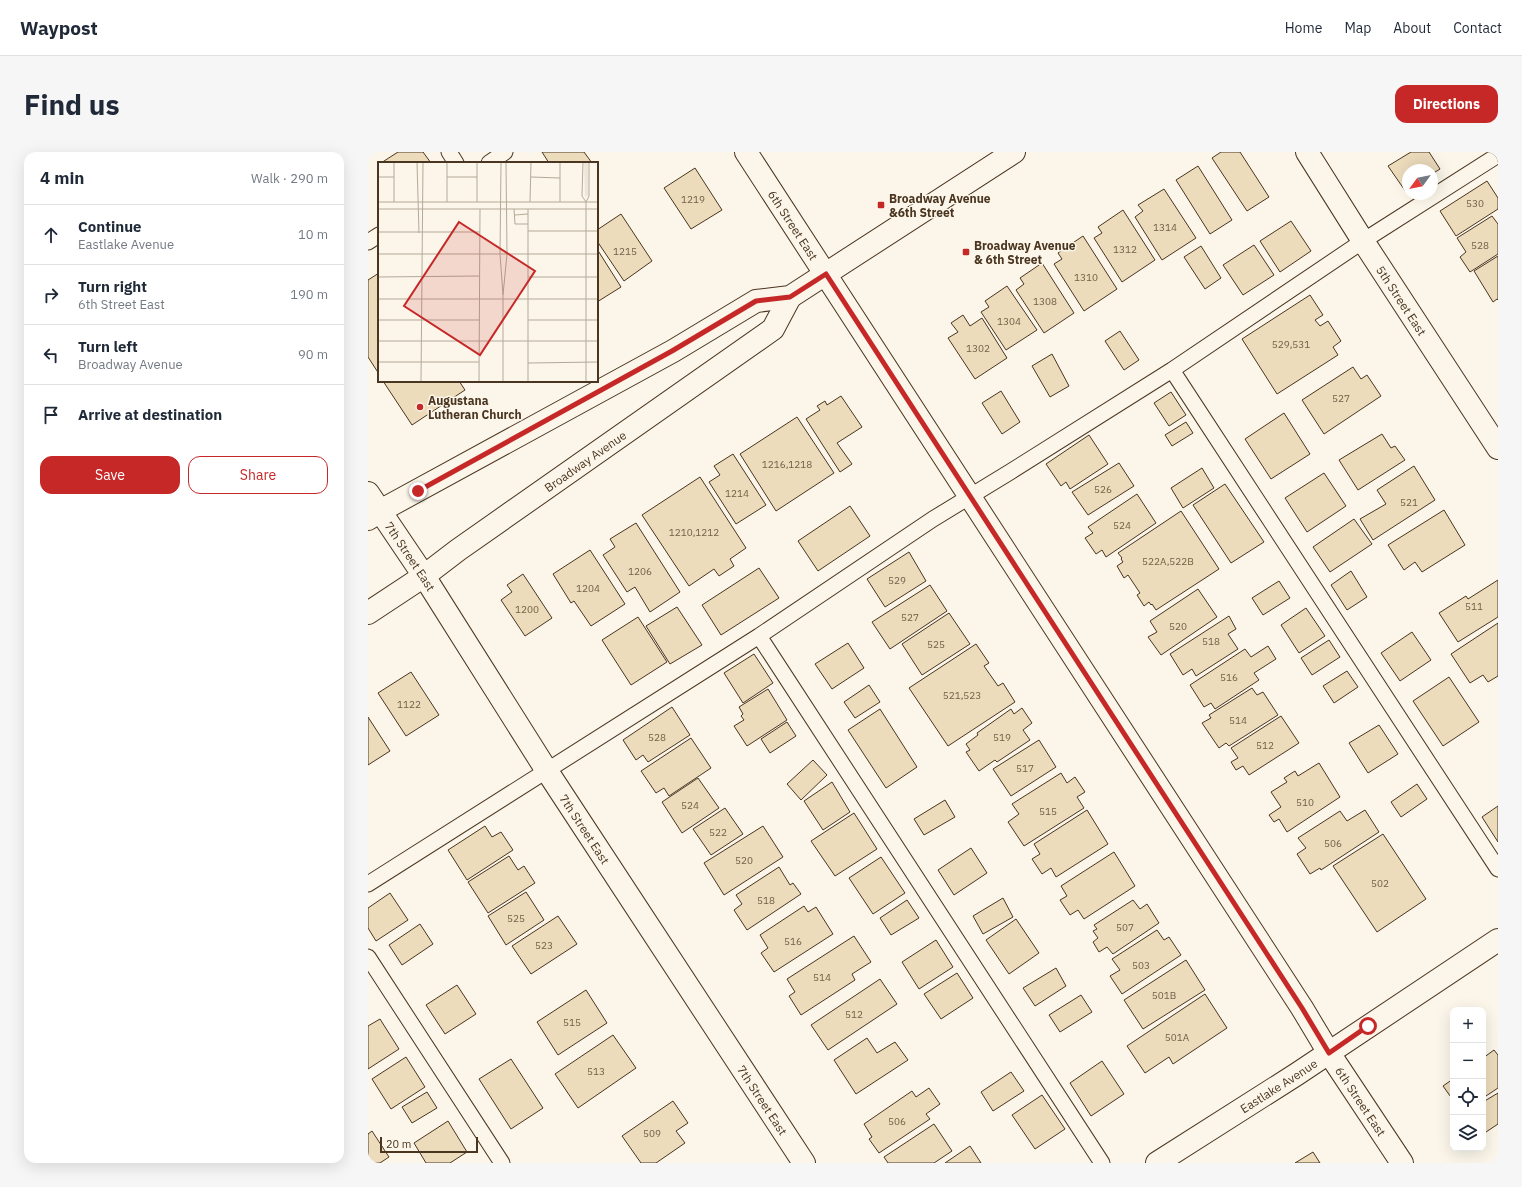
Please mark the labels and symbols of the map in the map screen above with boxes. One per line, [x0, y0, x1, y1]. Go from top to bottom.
inset map [378, 162, 598, 382]
north arrow [1402, 164, 1438, 200]
street label: 6th Street East [765, 187, 822, 263]
place label: Broadway Avenue &6th Street [889, 191, 991, 220]
house number: 1219 [681, 193, 705, 206]
house number: 530 [1466, 197, 1484, 210]
marker: Broadway Avenue &6th Street [876, 200, 886, 210]
house number: 1314 [1153, 221, 1177, 234]
place label: Broadway Avenue & 6th Street [974, 238, 1076, 267]
house number: 528 [1471, 239, 1489, 252]
house number: 1312 [1113, 243, 1137, 256]
house number: 1215 [613, 245, 637, 258]
marker: Broadway Avenue & 6th Street [961, 247, 971, 257]
street label: 5th Street East [1373, 263, 1430, 338]
house number: 1310 [1074, 271, 1098, 284]
house number: 1308 [1033, 295, 1057, 308]
house number: 1304 [997, 315, 1021, 328]
house number: 529,531 [1272, 338, 1310, 351]
house number: 1302 [966, 342, 990, 355]
house number: 527 [1332, 392, 1350, 405]
place label: Augustana Lutheran Church [428, 393, 522, 422]
marker: Augustana Lutheran Church [415, 402, 425, 412]
street label: Broadway Avenue [541, 427, 629, 495]
house number: 1216,1218 [762, 458, 812, 471]
route end [409, 482, 427, 500]
house number: 526 [1094, 483, 1112, 496]
house number: 1214 [725, 487, 749, 500]
house number: 521 [1400, 496, 1418, 509]
street label: 7th Street East [382, 519, 439, 594]
house number: 524 [1113, 519, 1131, 532]
house number: 1210,1212 [669, 526, 719, 539]
house number: 522A,522B [1142, 555, 1194, 568]
house number: 1206 [628, 565, 652, 578]
house number: 529 [888, 574, 906, 587]
house number: 1204 [576, 582, 600, 595]
house number: 511 [1465, 600, 1483, 613]
house number: 1200 [515, 603, 539, 616]
house number: 527 [901, 611, 919, 624]
house number: 520 [1169, 620, 1187, 633]
house number: 518 [1202, 635, 1220, 648]
house number: 525 [927, 638, 945, 651]
house number: 516 [1220, 671, 1238, 684]
house number: 521,523 [943, 689, 981, 702]
house number: 1122 [397, 698, 421, 711]
house number: 514 [1229, 714, 1247, 727]
house number: 528 [648, 731, 666, 744]
house number: 519 [993, 731, 1011, 744]
house number: 512 [1256, 739, 1274, 752]
house number: 517 [1016, 762, 1034, 775]
street label: 7th Street East [557, 791, 613, 867]
house number: 510 [1296, 796, 1314, 809]
house number: 524 [681, 799, 699, 812]
house number: 515 [1039, 805, 1057, 818]
house number: 522 [709, 826, 727, 839]
house number: 506 [1324, 837, 1342, 850]
house number: 520 [735, 854, 753, 867]
house number: 502 [1371, 877, 1389, 890]
house number: 518 [757, 894, 775, 907]
house number: 525 [507, 912, 525, 925]
house number: 507 [1116, 921, 1134, 934]
house number: 516 [784, 935, 802, 948]
house number: 523 [535, 939, 553, 952]
house number: 503 [1132, 959, 1150, 972]
house number: 514 [813, 971, 831, 984]
house number: 501B [1152, 989, 1176, 1002]
house number: 512 [845, 1008, 863, 1021]
house number: 515 [563, 1016, 581, 1029]
route start [1359, 1017, 1377, 1035]
house number: 501A [1165, 1031, 1190, 1044]
street label: Eastlake Avenue [1237, 1055, 1320, 1116]
street label: 7th Street East [734, 1062, 791, 1138]
street label: 6th Street East [1333, 1064, 1389, 1139]
house number: 513 [587, 1065, 605, 1078]
house number: 506 [888, 1115, 906, 1128]
house number: 509 [643, 1127, 661, 1140]
scale bar [380, 1135, 478, 1154]

